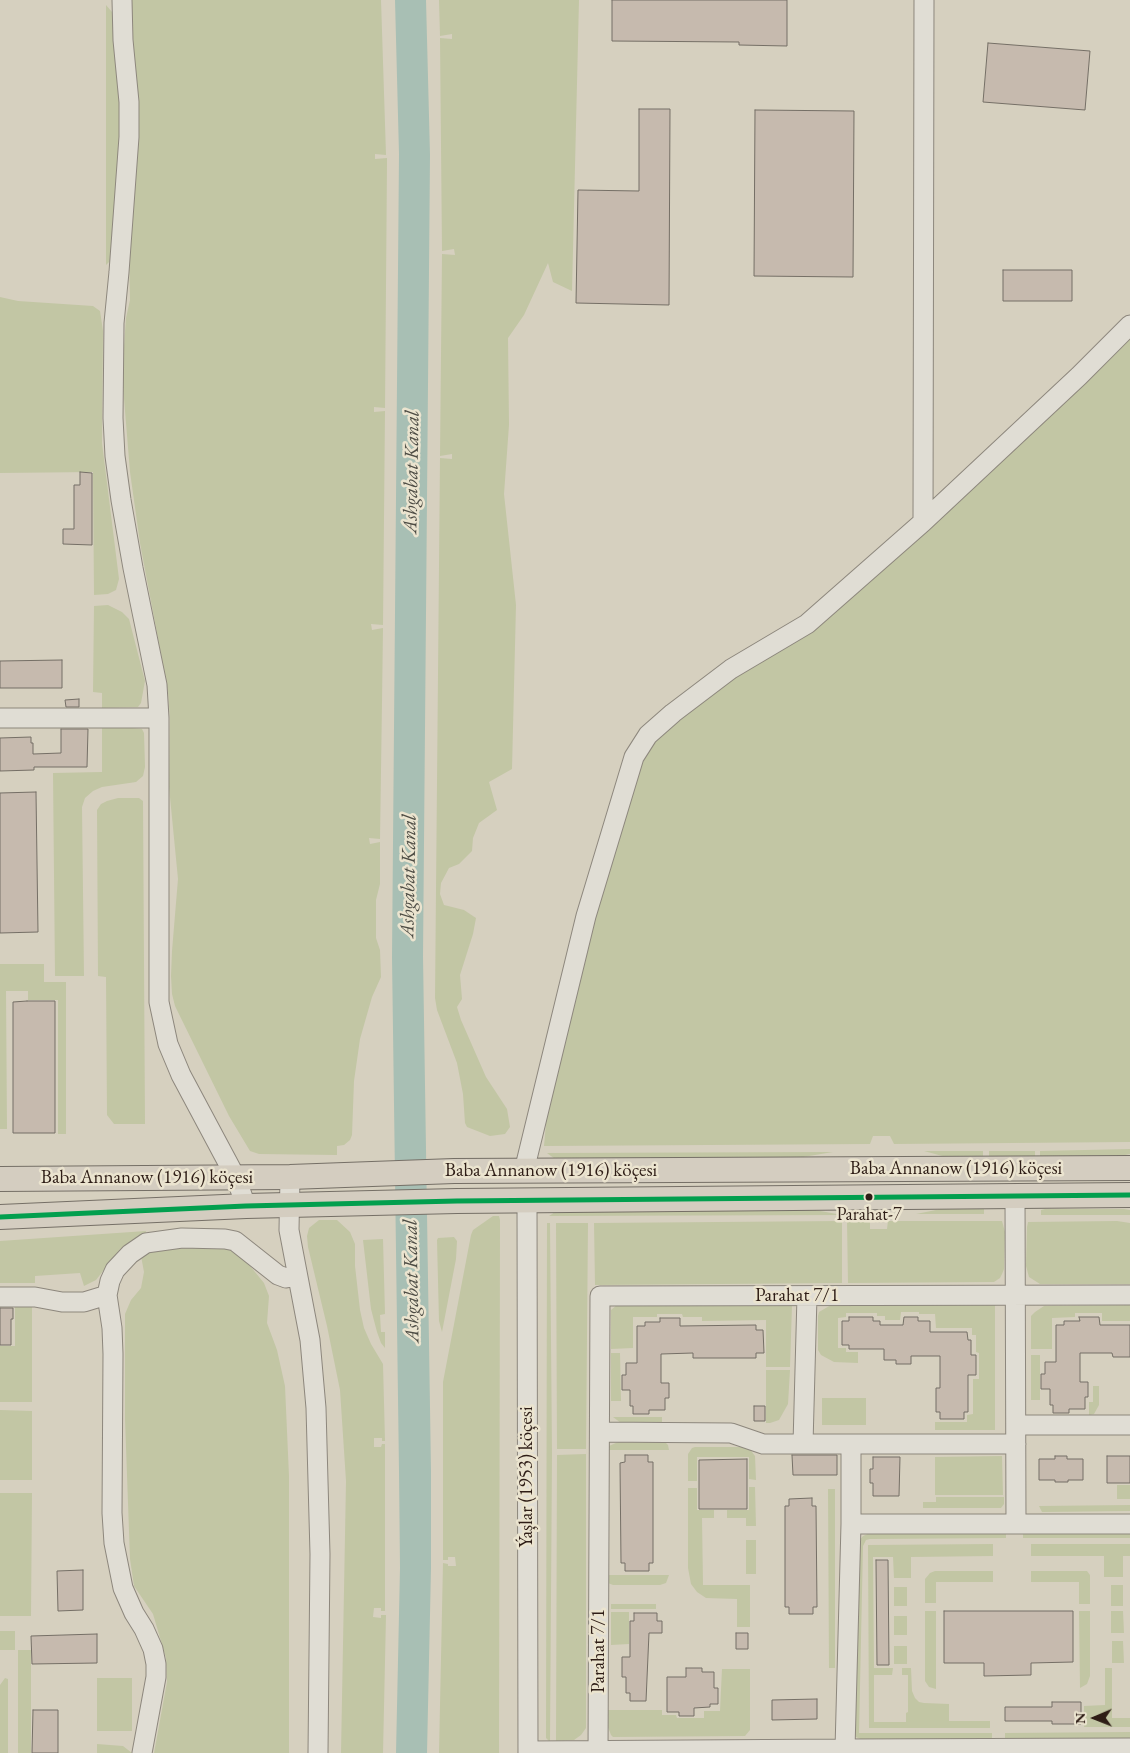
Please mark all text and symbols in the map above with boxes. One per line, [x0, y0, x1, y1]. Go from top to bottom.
water label: Ashgabat Kanal [399, 410, 425, 534]
water label: Ashgabat Kanal [396, 814, 422, 938]
street label: Baba Annanow (1916) köçesi [850, 1158, 1062, 1180]
street label: Baba Annanow (1916) köçesi [445, 1160, 657, 1182]
street label: Baba Annanow (1916) köçesi [41, 1167, 253, 1189]
marker: Parahat-7 [864, 1192, 874, 1202]
place label: Parahat-7 [836, 1204, 902, 1226]
water label: Ashgabat Kanal [399, 1219, 425, 1343]
street label: Parahat 7/1 [755, 1285, 839, 1307]
street label: Ýaşlar (1953) köçesi [516, 1406, 538, 1548]
street label: Parahat 7/1 [588, 1609, 610, 1693]
north arrow [1070, 1693, 1120, 1743]
text: N [1071, 1712, 1089, 1724]

